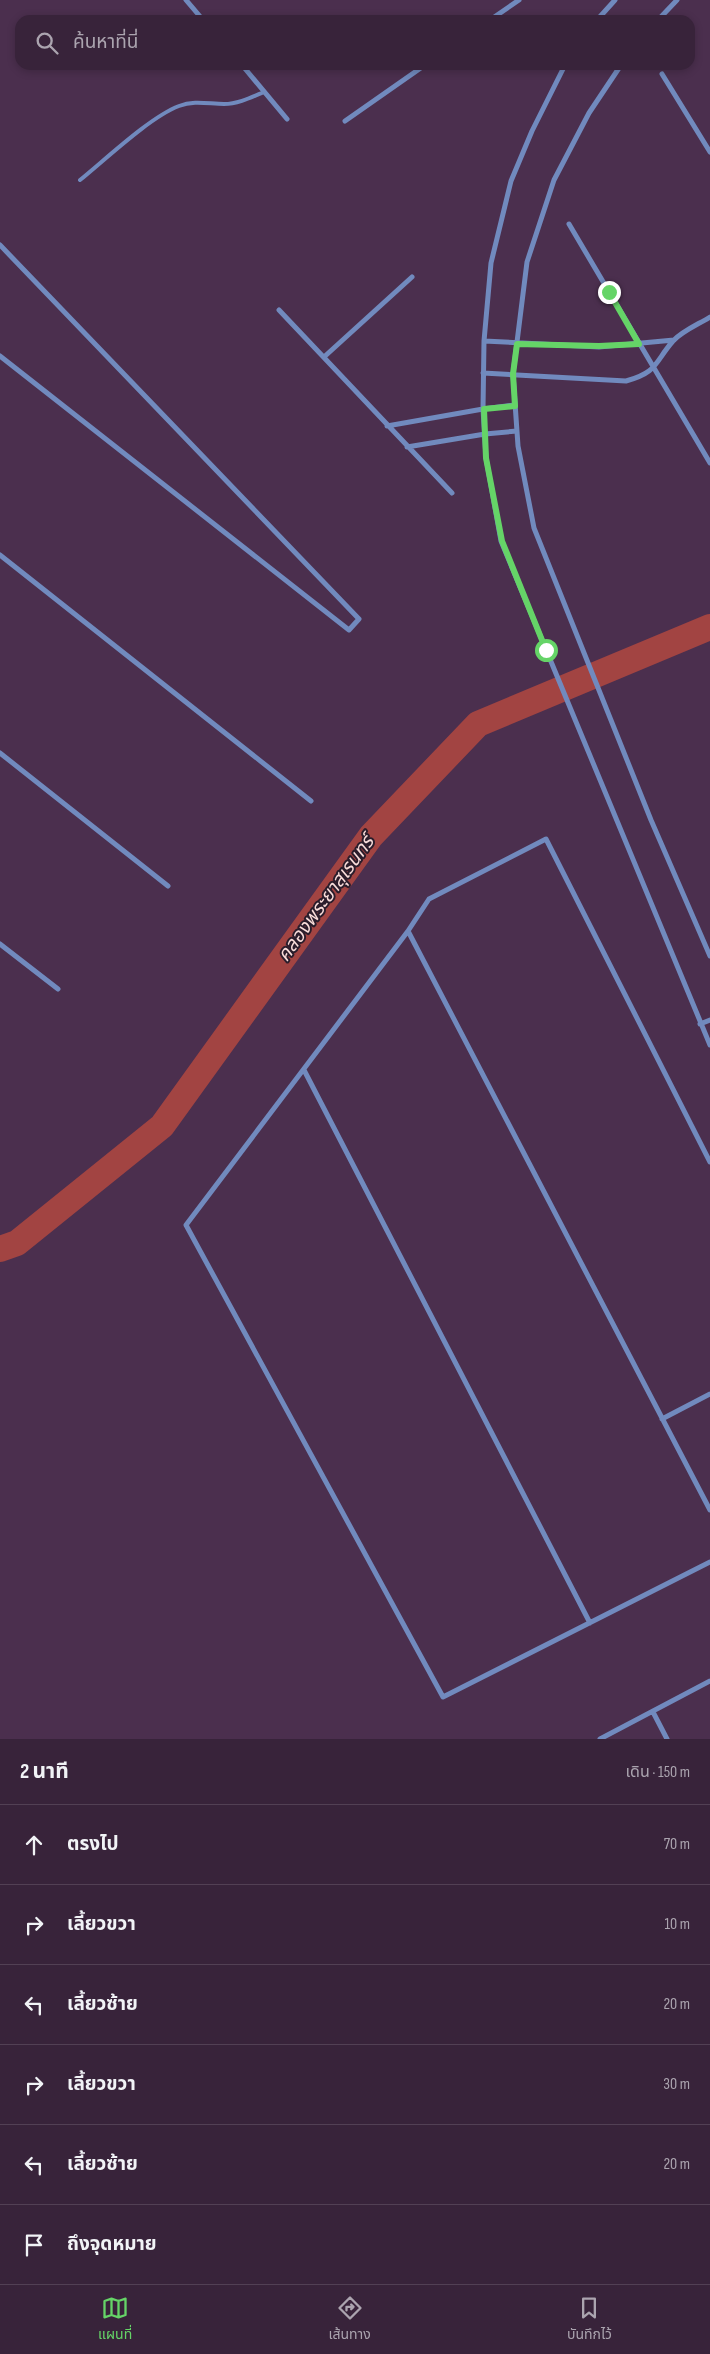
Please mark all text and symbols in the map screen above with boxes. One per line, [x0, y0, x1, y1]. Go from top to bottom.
search box [15, 15, 695, 70]
icon: search [33, 29, 61, 57]
text: ค้นหาที่นี่ [73, 31, 138, 54]
route end [598, 281, 621, 304]
route start [535, 639, 558, 662]
water label: คลองพระยาสุเรนทร์ [273, 828, 382, 966]
text: 2 นาที [20, 1759, 69, 1784]
text: เดิน · 150 m [626, 1763, 690, 1782]
icon: ahead [20, 1831, 48, 1859]
text: ตรงไป [67, 1833, 119, 1856]
text: 70 m [664, 1835, 690, 1854]
icon: right [20, 1911, 48, 1939]
text: เลี้ยวขวา [67, 1913, 136, 1936]
text: 10 m [664, 1915, 690, 1934]
icon: left [20, 1991, 48, 2019]
text: เลี้ยวซ้าย [67, 1993, 138, 2016]
text: 20 m [663, 1995, 690, 2014]
icon: right [20, 2071, 48, 2099]
text: เลี้ยวขวา [67, 2073, 136, 2096]
text: 30 m [663, 2075, 690, 2094]
icon: left [20, 2151, 48, 2179]
text: เลี้ยวซ้าย [67, 2153, 138, 2176]
text: 20 m [663, 2155, 690, 2174]
icon: arrive [20, 2231, 48, 2259]
text: ถึงจุดหมาย [67, 2233, 157, 2256]
tab: แผนที่ [98, 2294, 132, 2345]
tab: เส้นทาง [328, 2294, 371, 2345]
tab: บันทึกไว้ [567, 2294, 612, 2345]

